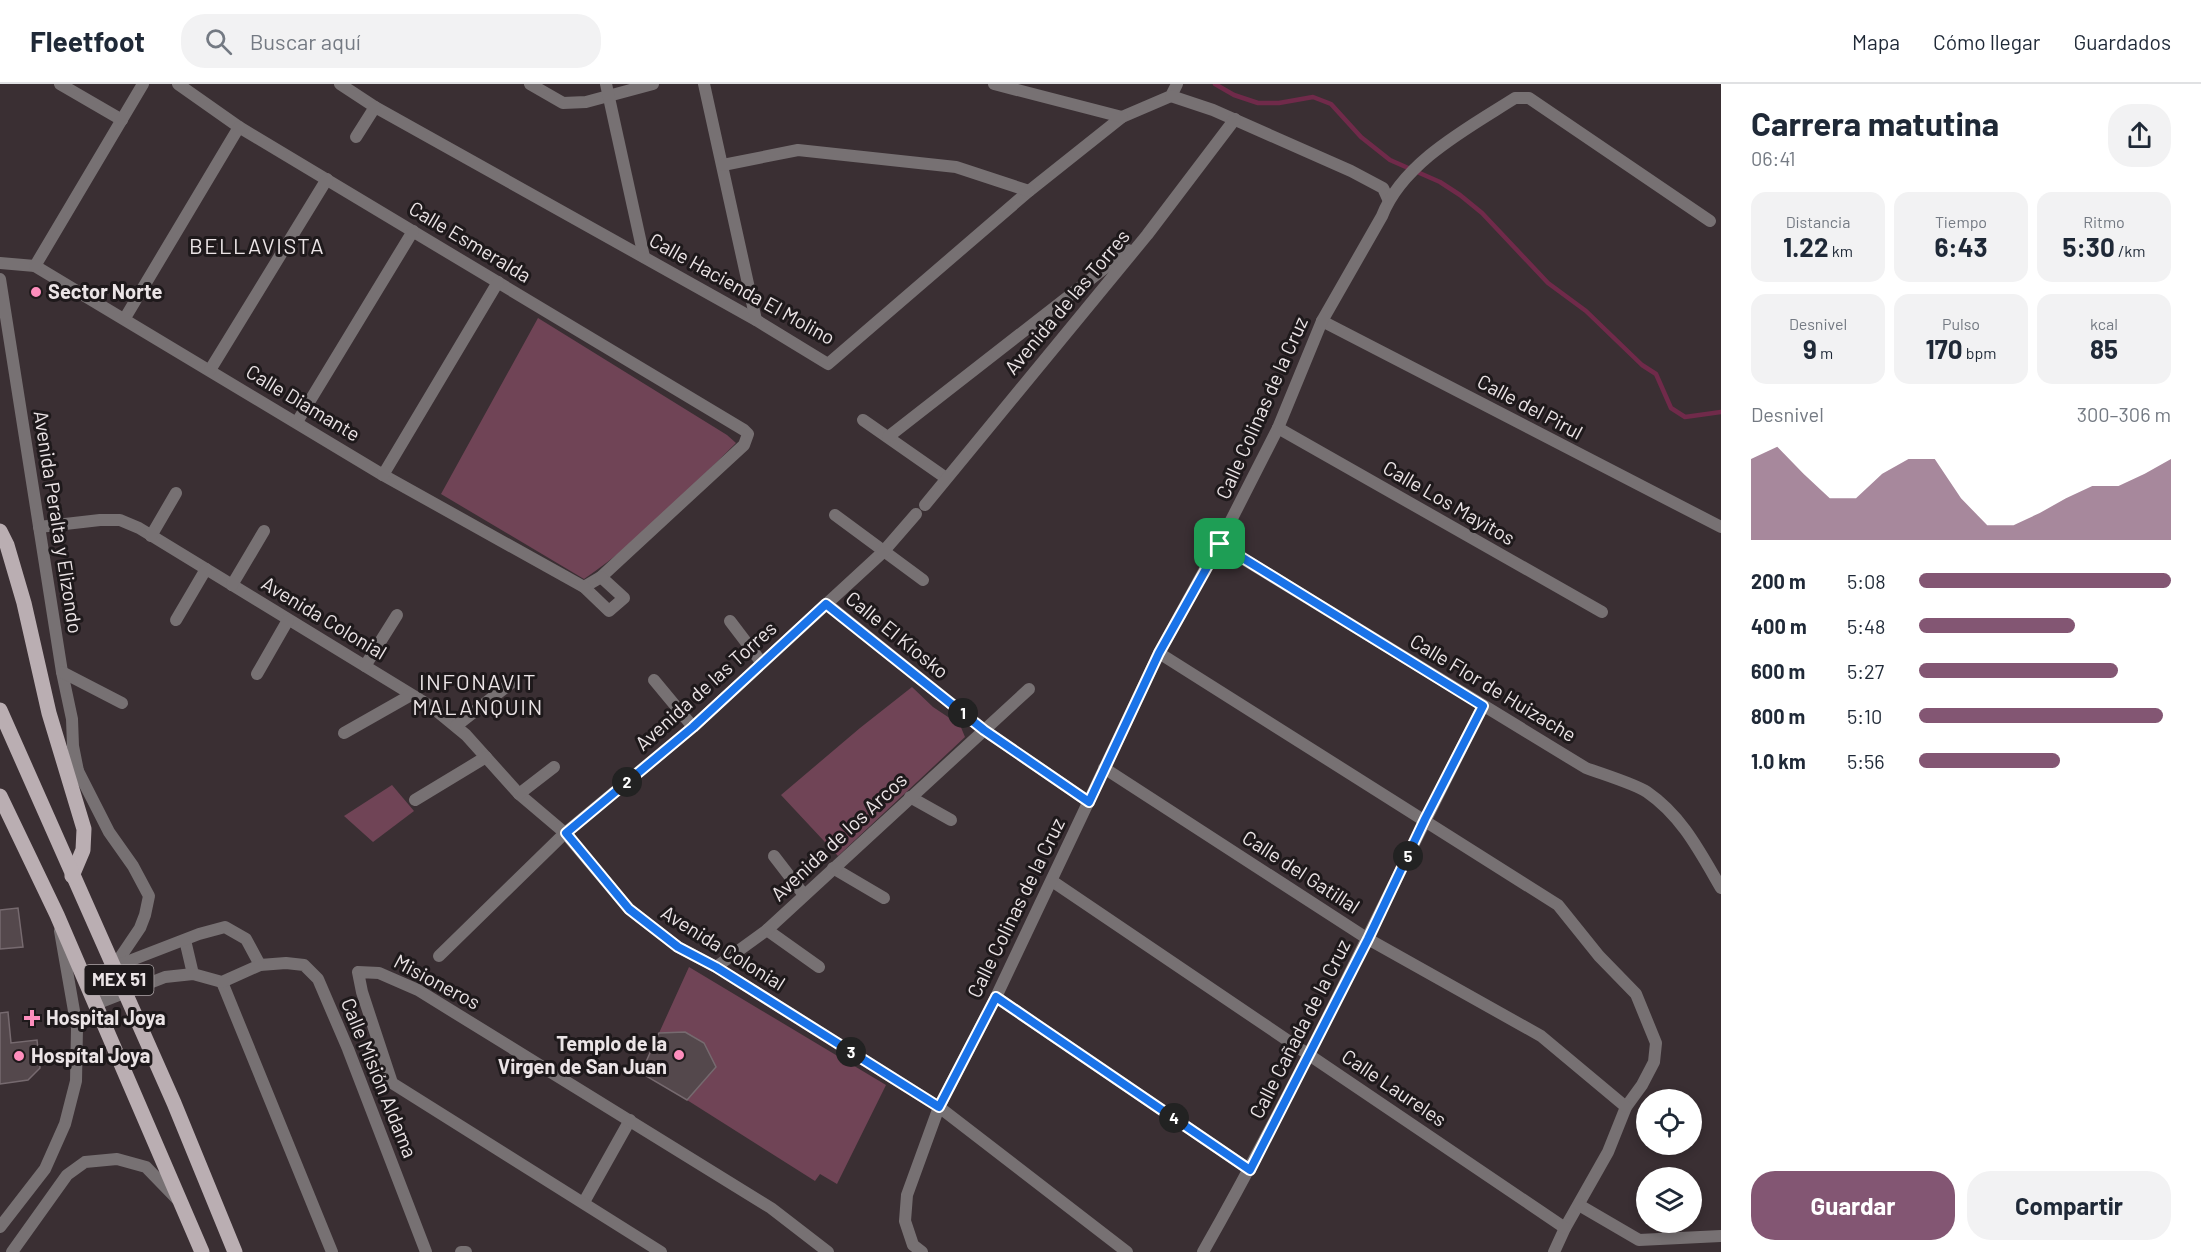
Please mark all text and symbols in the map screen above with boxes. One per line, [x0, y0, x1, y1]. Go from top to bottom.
search box [181, 14, 601, 68]
text: Fleetfoot [30, 24, 145, 58]
icon: search [202, 25, 235, 58]
text: Buscar aquí [250, 28, 361, 54]
text: Mapa [1852, 29, 1900, 54]
text: Cómo llegar [1933, 29, 2040, 54]
text: Guardados [2073, 29, 2171, 54]
text: Carrera matutina [1751, 103, 1999, 143]
button: share [2108, 104, 2171, 167]
text: 06:41 [1751, 146, 1796, 170]
street label: Calle Esmeralda [405, 195, 536, 287]
text: Distancia [1786, 212, 1850, 231]
text: Tiempo [1935, 212, 1987, 231]
text: Ritmo [2083, 212, 2125, 231]
street label: Avenida de las Torres [999, 224, 1134, 379]
street label: Calle Hacienda El Molino [646, 227, 839, 349]
text: 1.22 [1783, 231, 1828, 262]
text: 6:43 [1934, 231, 1988, 262]
text: 5:30 [2062, 231, 2115, 262]
district label: BELLAVISTA [189, 232, 325, 258]
text: km [1828, 241, 1853, 260]
text: /km [2115, 241, 2146, 260]
place label: Sector Norte [48, 279, 162, 303]
marker: Sector Norte [29, 285, 43, 299]
street label: Calle Colinas de la Cruz [1210, 313, 1312, 502]
text: Desnivel [1789, 314, 1847, 333]
text: Pulso [1942, 314, 1980, 333]
text: kcal [2090, 314, 2118, 333]
text: 9 [1803, 333, 1817, 364]
text: 170 [1926, 333, 1962, 364]
text: 85 [2090, 333, 2118, 364]
text: m [1817, 343, 1833, 362]
text: bpm [1962, 343, 1996, 362]
street label: Calle Diamante [242, 359, 365, 446]
street label: Calle del Pirul [1474, 368, 1587, 444]
text: Desnivel [1751, 402, 1824, 426]
text: 300–306 m [2077, 402, 2171, 426]
street label: Avenida Peralta y Elizondo [30, 409, 88, 635]
street label: Calle Los Mayitos [1379, 455, 1520, 550]
pin [1194, 518, 1245, 569]
icon: arrive [1203, 527, 1236, 560]
text: 200 m [1751, 569, 1806, 593]
text: 5:08 [1847, 569, 1886, 593]
street label: Avenida Colonial [258, 570, 391, 664]
street label: Calle El Kiosko [841, 586, 954, 683]
text: 400 m [1751, 614, 1807, 638]
text: 5:48 [1847, 614, 1886, 638]
street label: Avenida de las Torres [630, 615, 781, 755]
street label: Calle Flor de Huizache [1406, 628, 1581, 746]
text: 600 m [1751, 659, 1805, 683]
text: 5:27 [1847, 659, 1884, 683]
district label: INFONAVIT MALANQUIN [412, 668, 544, 719]
pin: 1 [948, 698, 978, 728]
text: 1 [960, 703, 966, 722]
text: 800 m [1751, 704, 1805, 728]
text: 5:10 [1847, 704, 1882, 728]
text: 1.0 km [1751, 749, 1806, 773]
text: 5:56 [1847, 749, 1885, 773]
pin: 2 [612, 767, 642, 797]
street label: Avenida de los Arcos [765, 767, 911, 906]
text: 2 [623, 772, 631, 791]
street label: Calle Colinas de la Cruz [961, 814, 1069, 1001]
street label: Calle del Gatillal [1238, 824, 1365, 918]
pin: 5 [1393, 841, 1423, 871]
text: 5 [1404, 846, 1412, 865]
street label: Avenida Colonial [657, 899, 790, 995]
street label: Calle Cañada de la Cruz [1243, 935, 1355, 1122]
street label: Misioneros [390, 948, 485, 1014]
road number: MEX 51 [84, 965, 154, 995]
street label: Calle Misión Aldama [337, 994, 423, 1161]
place label: Hospital Joya [46, 1005, 166, 1029]
marker: Hospital Joya [23, 1009, 41, 1027]
place label: Templo de la Virgen de San Juan [498, 1031, 667, 1078]
pin: 3 [836, 1037, 866, 1067]
text: 3 [847, 1042, 855, 1061]
place label: Hospítal Joya [31, 1043, 150, 1067]
street label: Calle Laureles [1338, 1043, 1451, 1131]
marker: Templo de la Virgen de San Juan [672, 1048, 686, 1062]
marker: Hospítal Joya [12, 1049, 26, 1063]
map controls [1636, 1089, 1702, 1233]
button: locate [1636, 1089, 1702, 1155]
pin: 4 [1159, 1103, 1189, 1133]
text: 4 [1169, 1108, 1179, 1127]
button: layers [1636, 1167, 1702, 1233]
button: Guardar [1751, 1171, 1955, 1240]
button: Compartir [1967, 1171, 2171, 1240]

